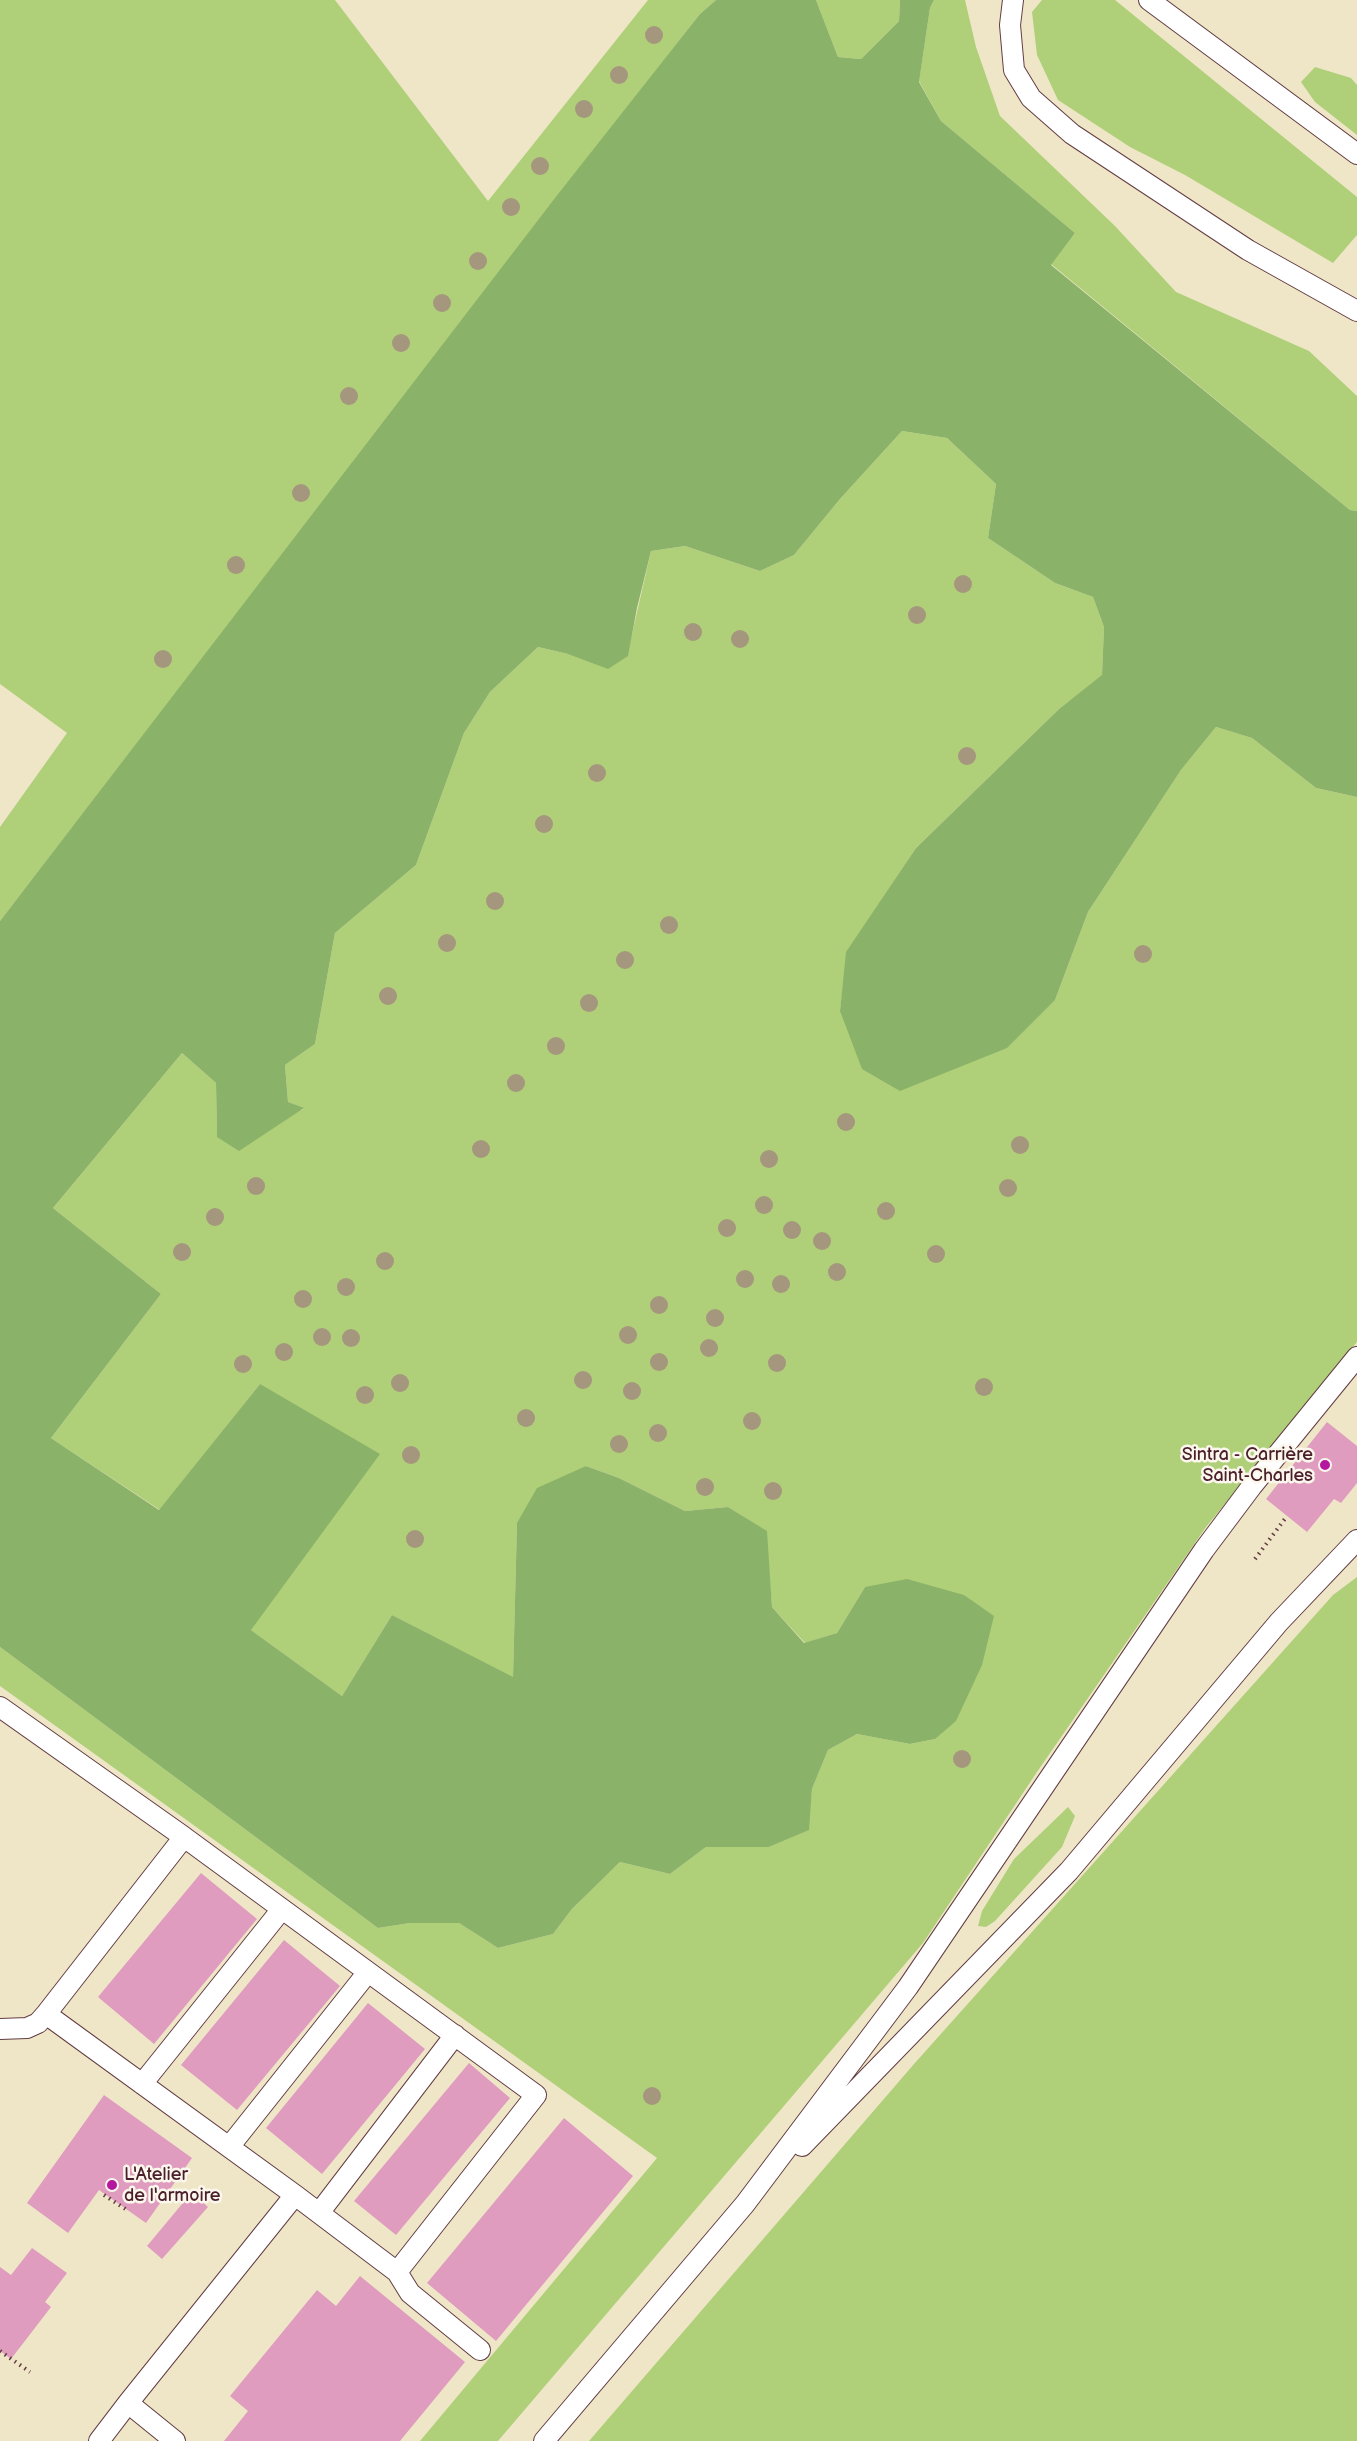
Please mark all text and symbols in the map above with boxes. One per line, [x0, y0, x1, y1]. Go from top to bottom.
place label: Sintra - Carrière Saint-Charles [1182, 1444, 1313, 1486]
marker: Sintra - Carrière Saint-Charles [1318, 1458, 1332, 1472]
place label: L'Atelier de l'armoire [124, 2164, 220, 2206]
marker: L'Atelier de l'armoire [105, 2178, 119, 2192]

